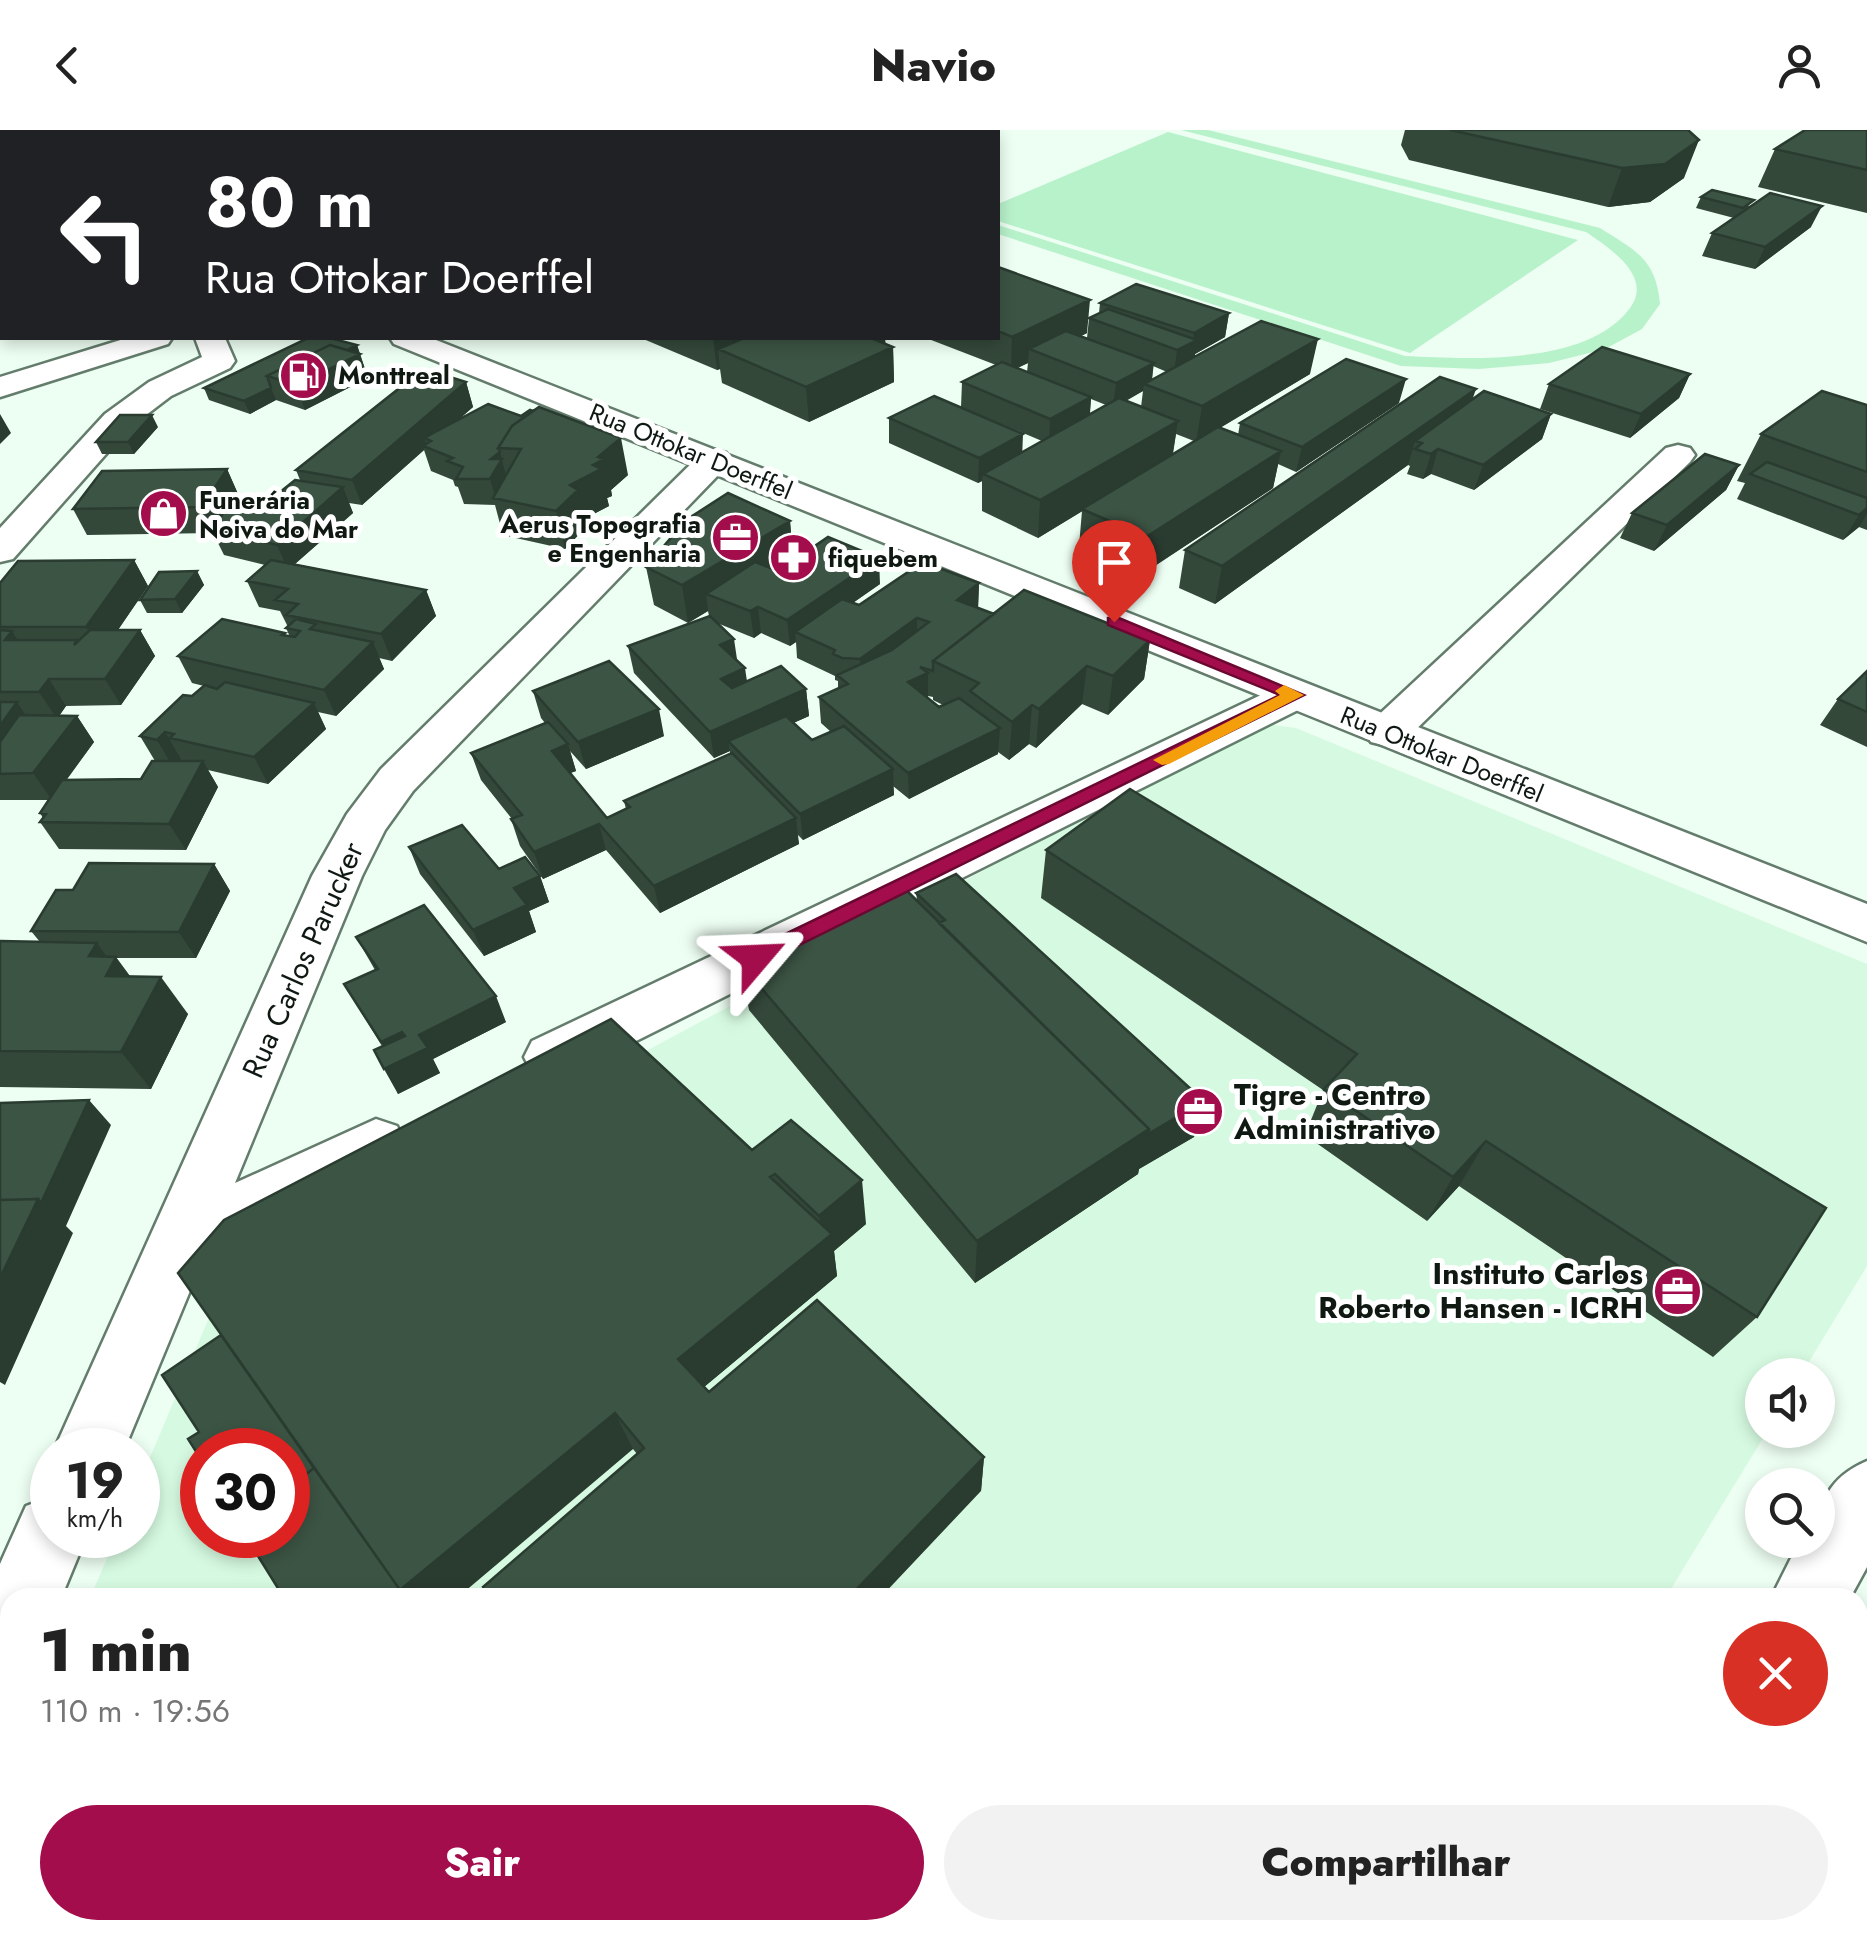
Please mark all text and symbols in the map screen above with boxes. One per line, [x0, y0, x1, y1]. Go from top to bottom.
text: Navio [871, 33, 996, 98]
icon: back [40, 38, 95, 93]
icon: person [1772, 38, 1827, 93]
text: 80 m [205, 152, 374, 253]
icon: left [40, 170, 170, 300]
text: Rua Ottokar Doerffel [205, 245, 594, 310]
fuel station icon: Monttreal [277, 349, 329, 401]
place label: Monttreal [338, 357, 450, 393]
street label: Rua Ottokar Doerffel [584, 394, 798, 508]
place label: Funerária Noiva do Mar [199, 482, 359, 547]
shop icon: Funerária Noiva do Mar [138, 488, 190, 540]
place label: Aerus Topografia e Engenharia [499, 506, 701, 571]
office icon: Aerus Topografia e Engenharia [710, 512, 762, 564]
pin [1072, 520, 1157, 623]
pharmacy icon: fiquebem [767, 532, 819, 584]
icon: arrive [1087, 535, 1142, 590]
place label: fiquebem [828, 540, 938, 576]
street label: Rua Ottokar Doerffel [1335, 697, 1549, 811]
street label: Rua Carlos Parucker [231, 834, 374, 1085]
position arrow [704, 906, 808, 1010]
place label: Tigre - Centro Administrativo [1233, 1073, 1436, 1150]
office icon: Tigre - Centro Administrativo [1173, 1086, 1225, 1138]
place label: Instituto Carlos Roberto Hansen - ICRH [1318, 1252, 1643, 1329]
office icon: Instituto Carlos Roberto Hansen - ICRH [1652, 1265, 1704, 1317]
map controls [1745, 1358, 1835, 1558]
button: sound [1745, 1358, 1835, 1448]
speed limit sign: 30 [180, 1428, 310, 1558]
text: 19 [66, 1444, 124, 1517]
button: search [1745, 1468, 1835, 1558]
text: km/h [67, 1500, 123, 1536]
text: 1 min [40, 1607, 192, 1694]
button: close [1723, 1621, 1828, 1726]
text: 110 m · 19:56 [40, 1688, 230, 1734]
button: Sair [40, 1805, 924, 1920]
button: Compartilhar [944, 1805, 1828, 1920]

